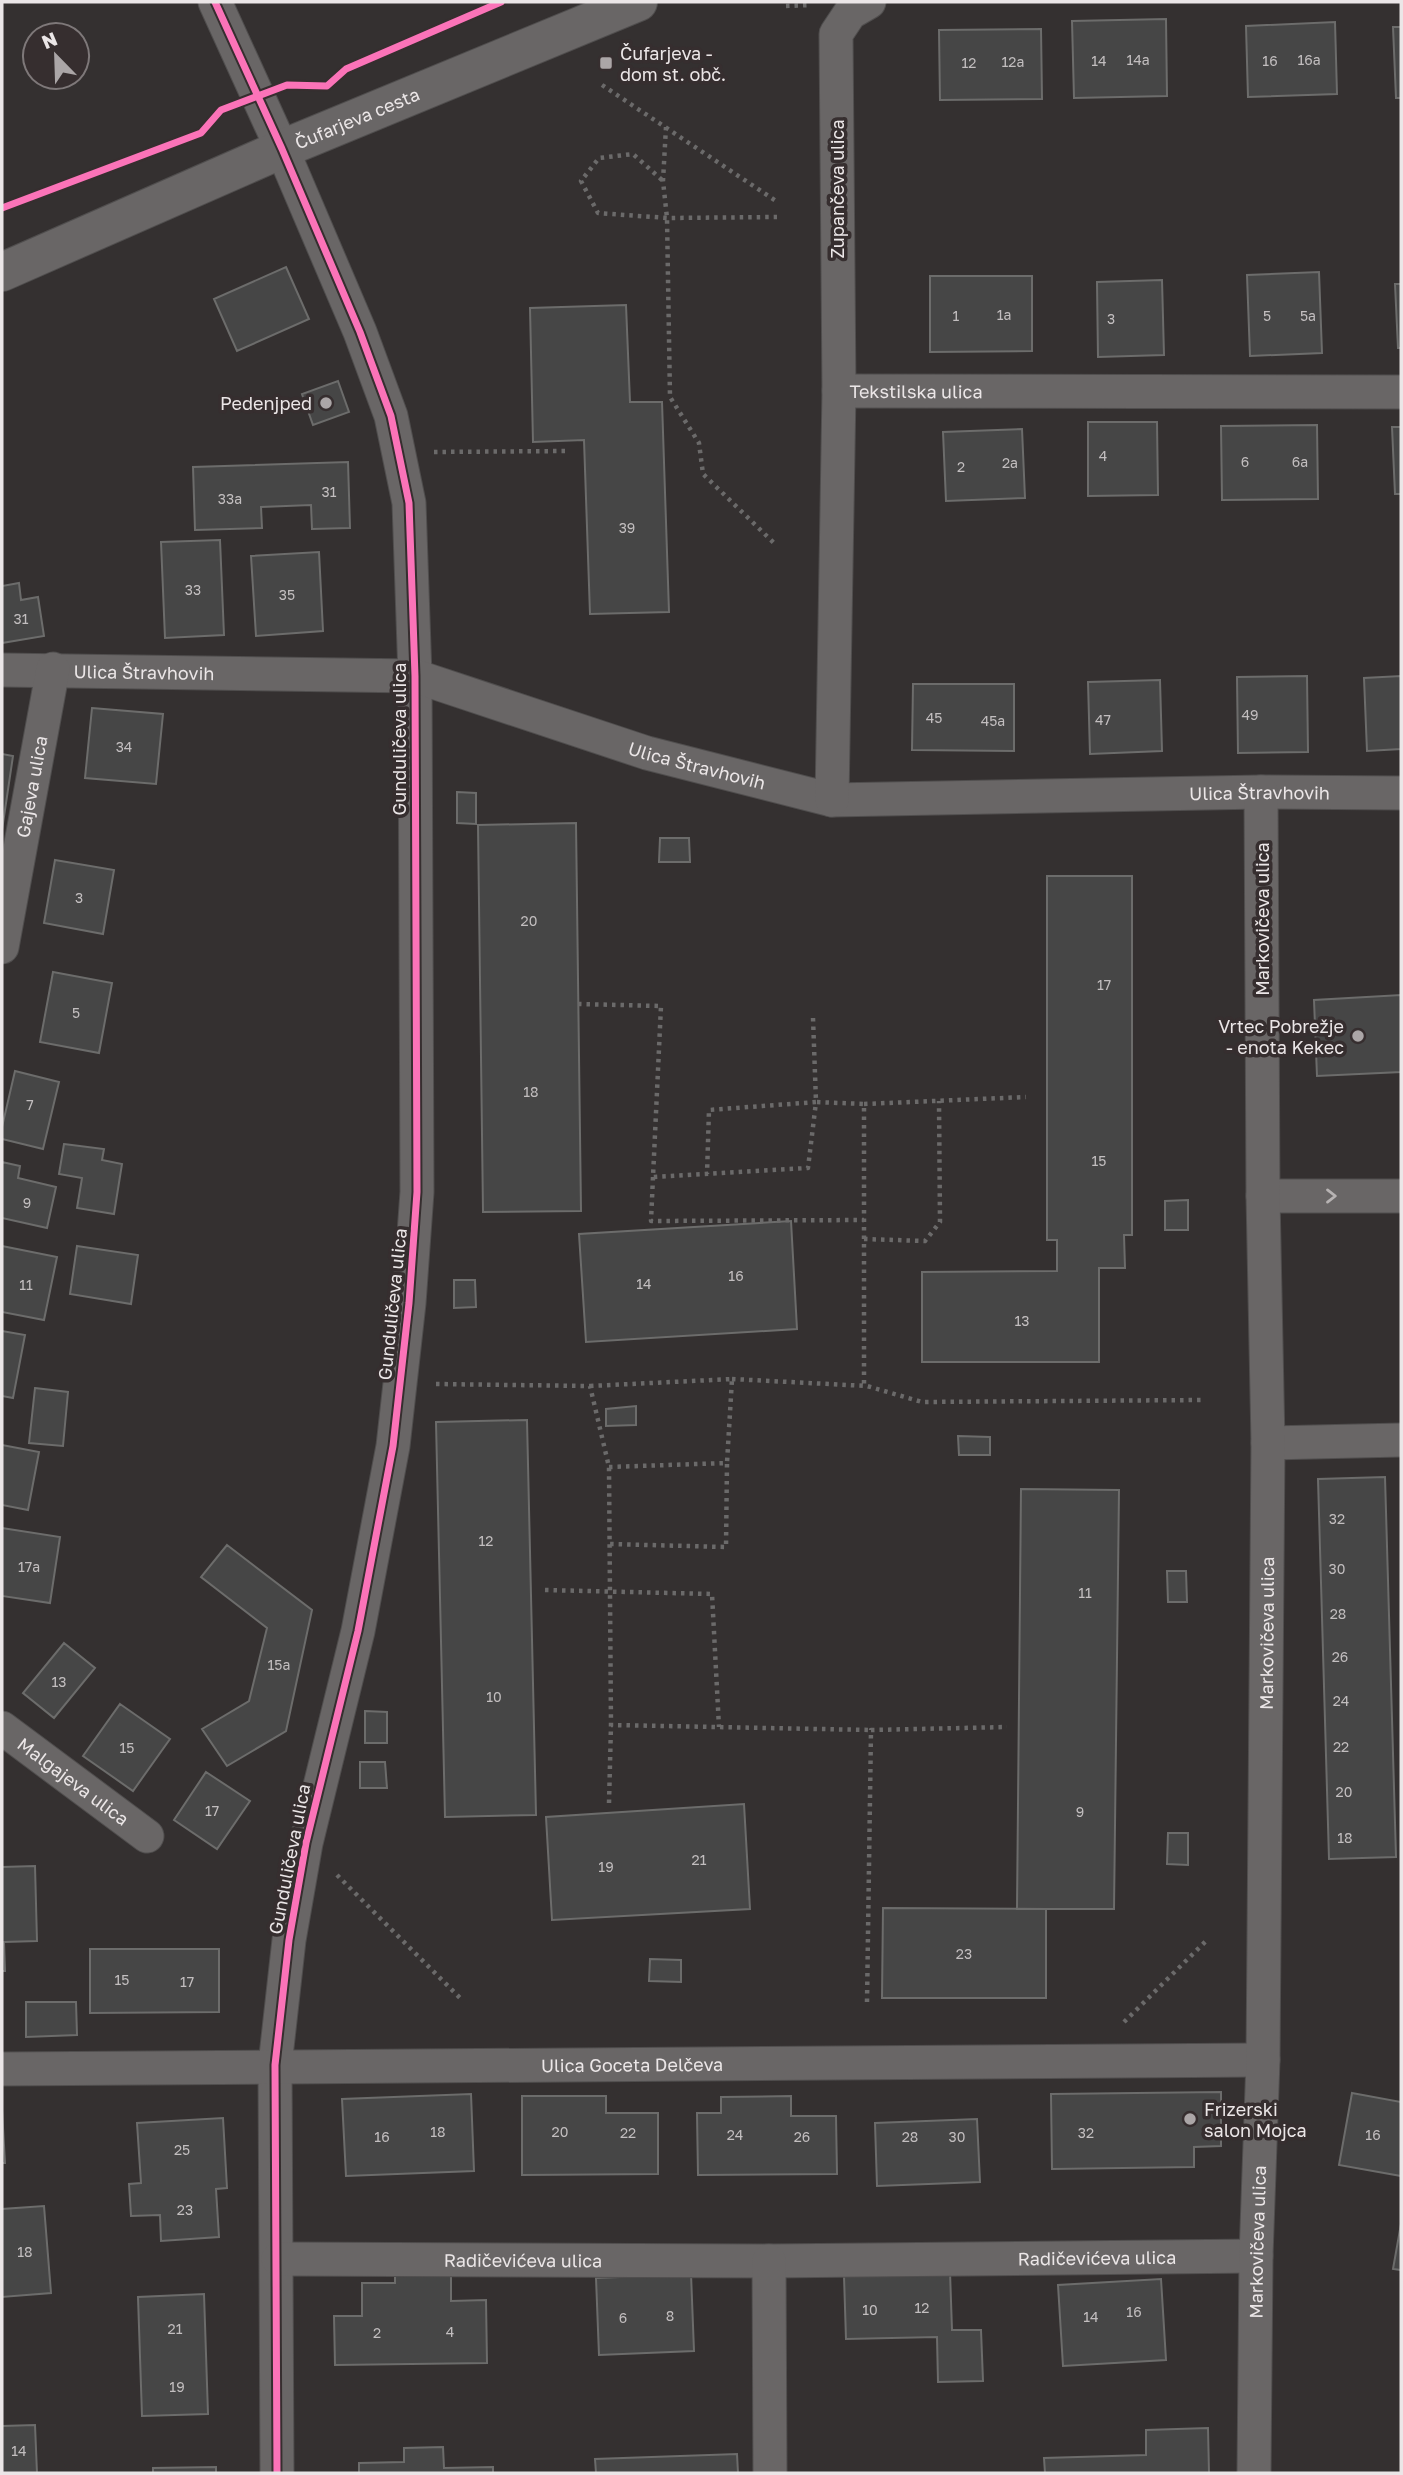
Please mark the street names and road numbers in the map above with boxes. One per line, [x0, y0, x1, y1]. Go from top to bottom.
street label: Čufarjeva cesta [291, 82, 423, 154]
street label: Zupančeva ulica [826, 119, 848, 259]
street label: Tekstilska ulica [849, 380, 983, 402]
street label: Ulica Štravhovih [73, 660, 215, 684]
street label: Gunduličeva ulica [388, 663, 410, 815]
street label: Gajeva ulica [11, 734, 52, 840]
street label: Ulica Štravhovih [626, 737, 768, 794]
street label: Ulica Štravhovih [1189, 781, 1330, 804]
street label: Markovičeva ulica [1251, 842, 1273, 996]
street label: Gunduličeva ulica [373, 1227, 411, 1381]
street label: Markovičeva ulica [1255, 1556, 1278, 1710]
street label: Malgajeva ulica [13, 1733, 133, 1830]
street label: Gunduličeva ulica [264, 1782, 314, 1936]
street label: Ulica Goceta Delčeva [541, 2053, 723, 2076]
street label: Markovičeva ulica [1244, 2165, 1270, 2319]
street label: Radičevićeva ulica [1018, 2246, 1176, 2269]
street label: Radičevićeva ulica [444, 2249, 602, 2271]

